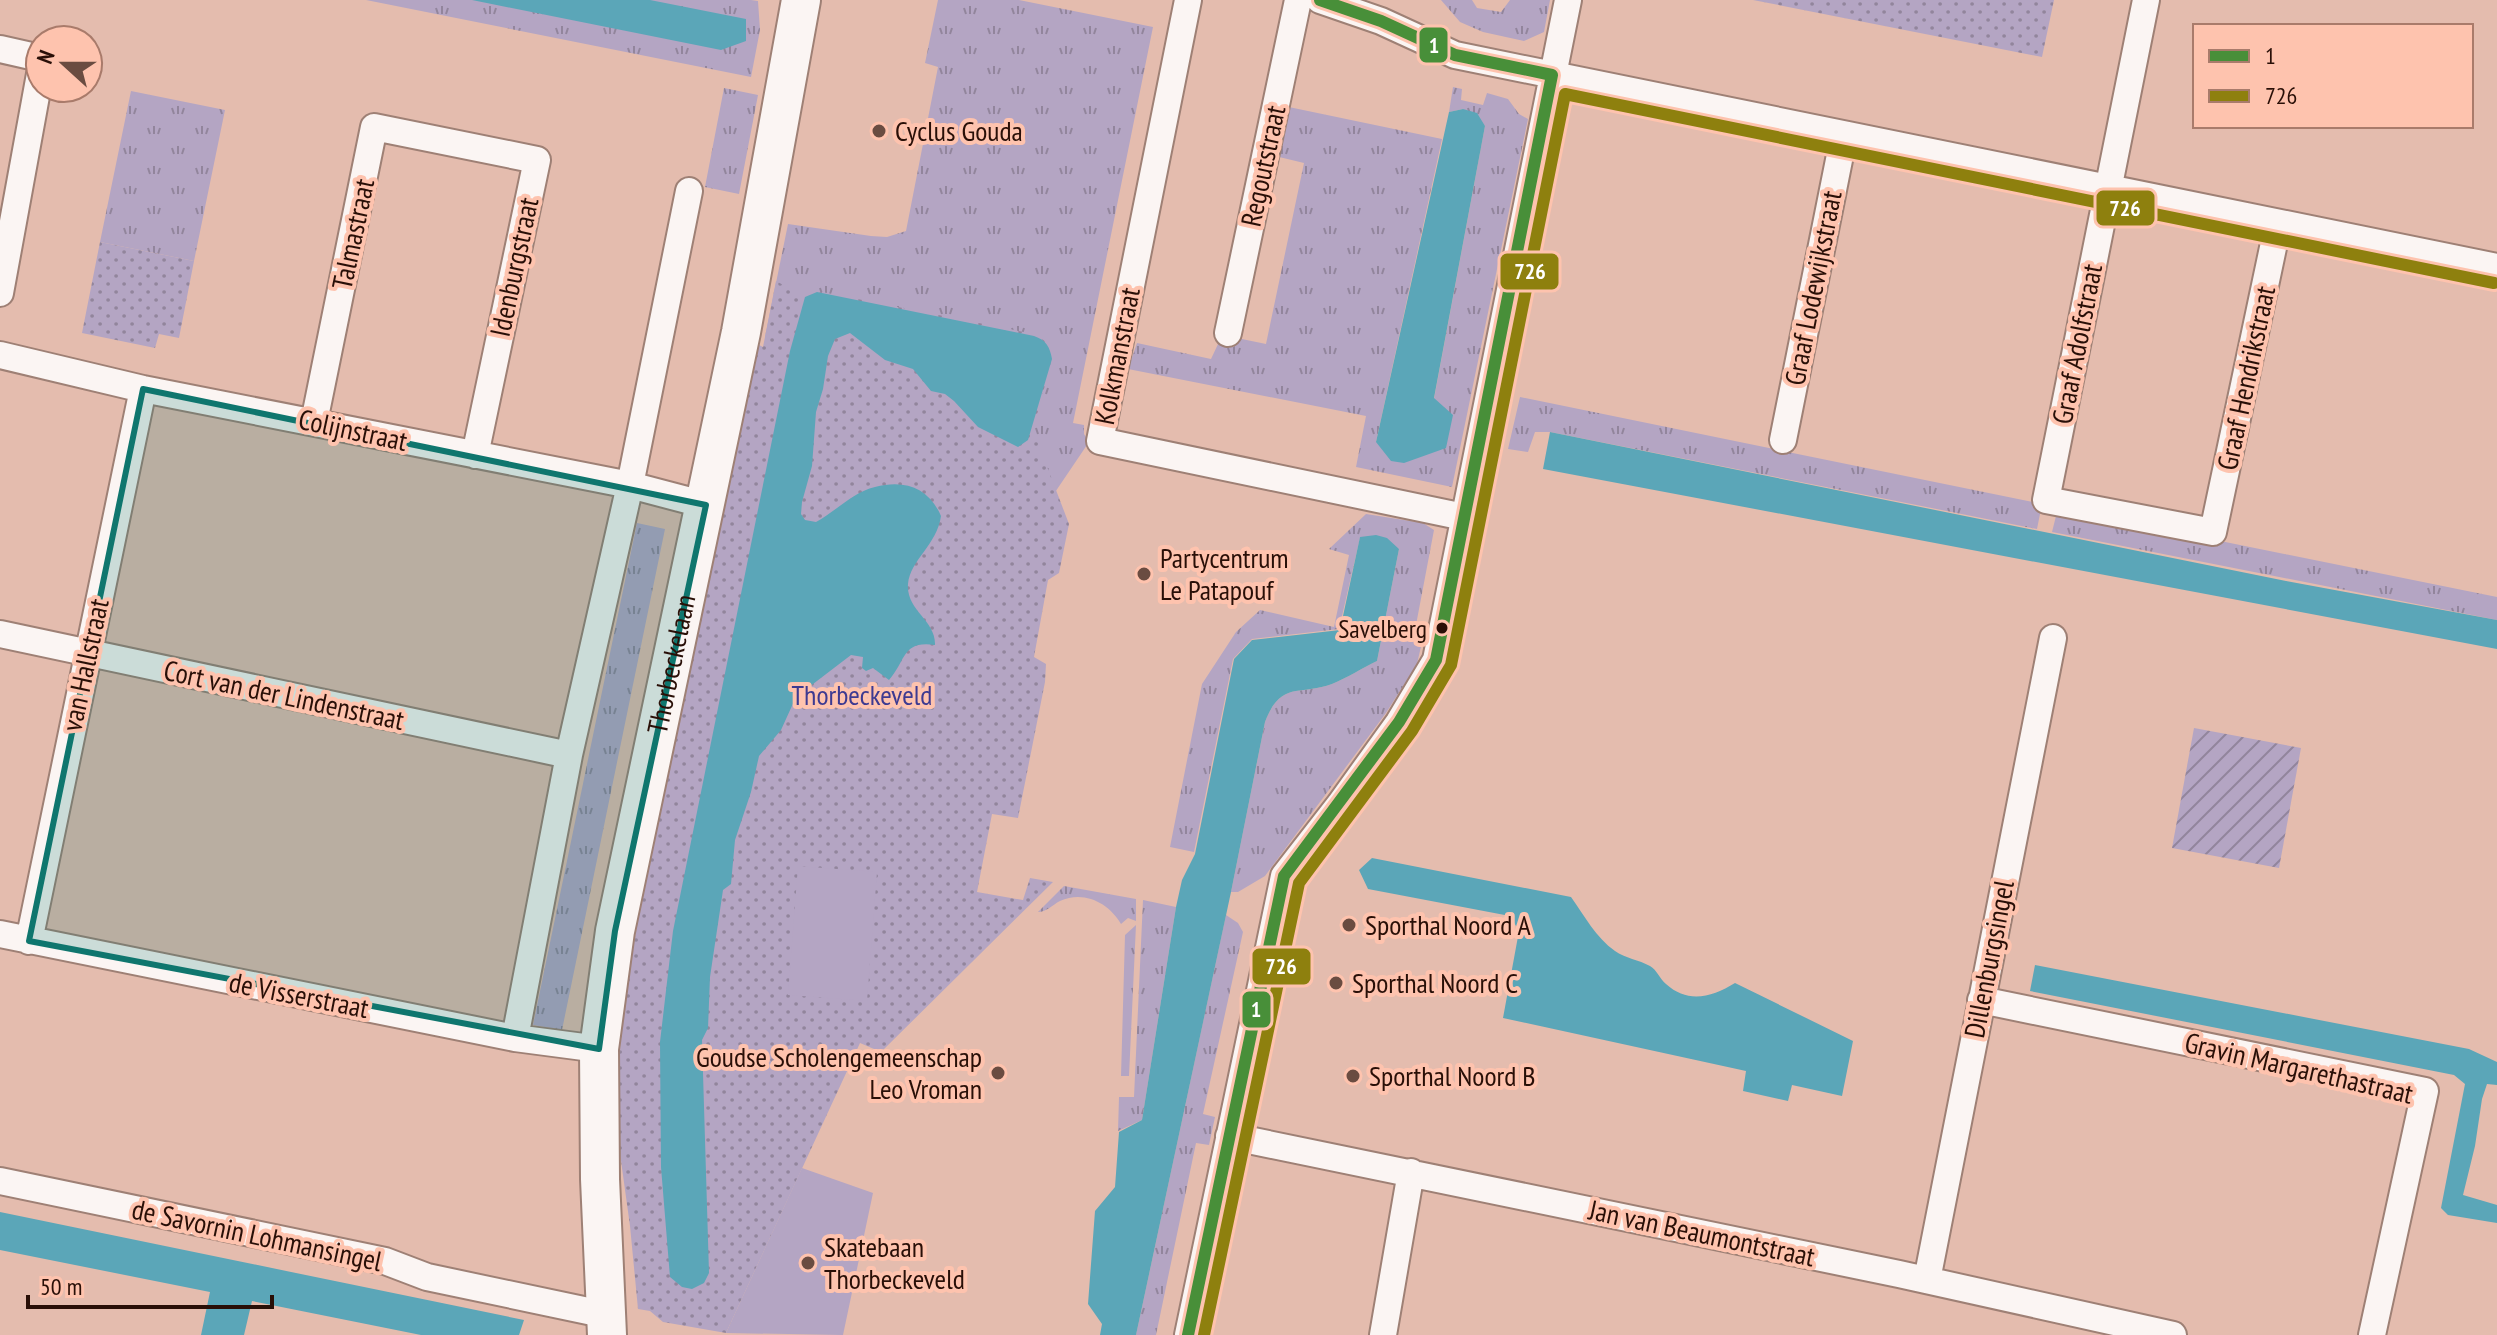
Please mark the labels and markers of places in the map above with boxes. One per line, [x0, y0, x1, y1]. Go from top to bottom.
place label: Cyclus Gouda [895, 112, 1023, 149]
marker: Cyclus Gouda [870, 122, 888, 140]
place label: Partycentrum Le Patapouf [1160, 539, 1289, 608]
marker: Partycentrum Le Patapouf [1135, 565, 1153, 583]
place label: Savelberg [1338, 612, 1427, 645]
marker: Savelberg [1434, 620, 1450, 636]
place label: Sporthal Noord A [1365, 906, 1532, 943]
marker: Sporthal Noord A [1340, 916, 1358, 934]
place label: Sporthal Noord C [1352, 964, 1518, 1001]
marker: Sporthal Noord C [1327, 974, 1345, 992]
place label: Goudse Scholengemeenschap Leo Vroman [696, 1038, 982, 1107]
place label: Sporthal Noord B [1369, 1057, 1535, 1094]
marker: Goudse Scholengemeenschap Leo Vroman [989, 1064, 1007, 1082]
marker: Sporthal Noord B [1344, 1067, 1362, 1085]
place label: Skatebaan Thorbeckeveld [824, 1228, 965, 1297]
marker: Skatebaan Thorbeckeveld [799, 1254, 817, 1272]

